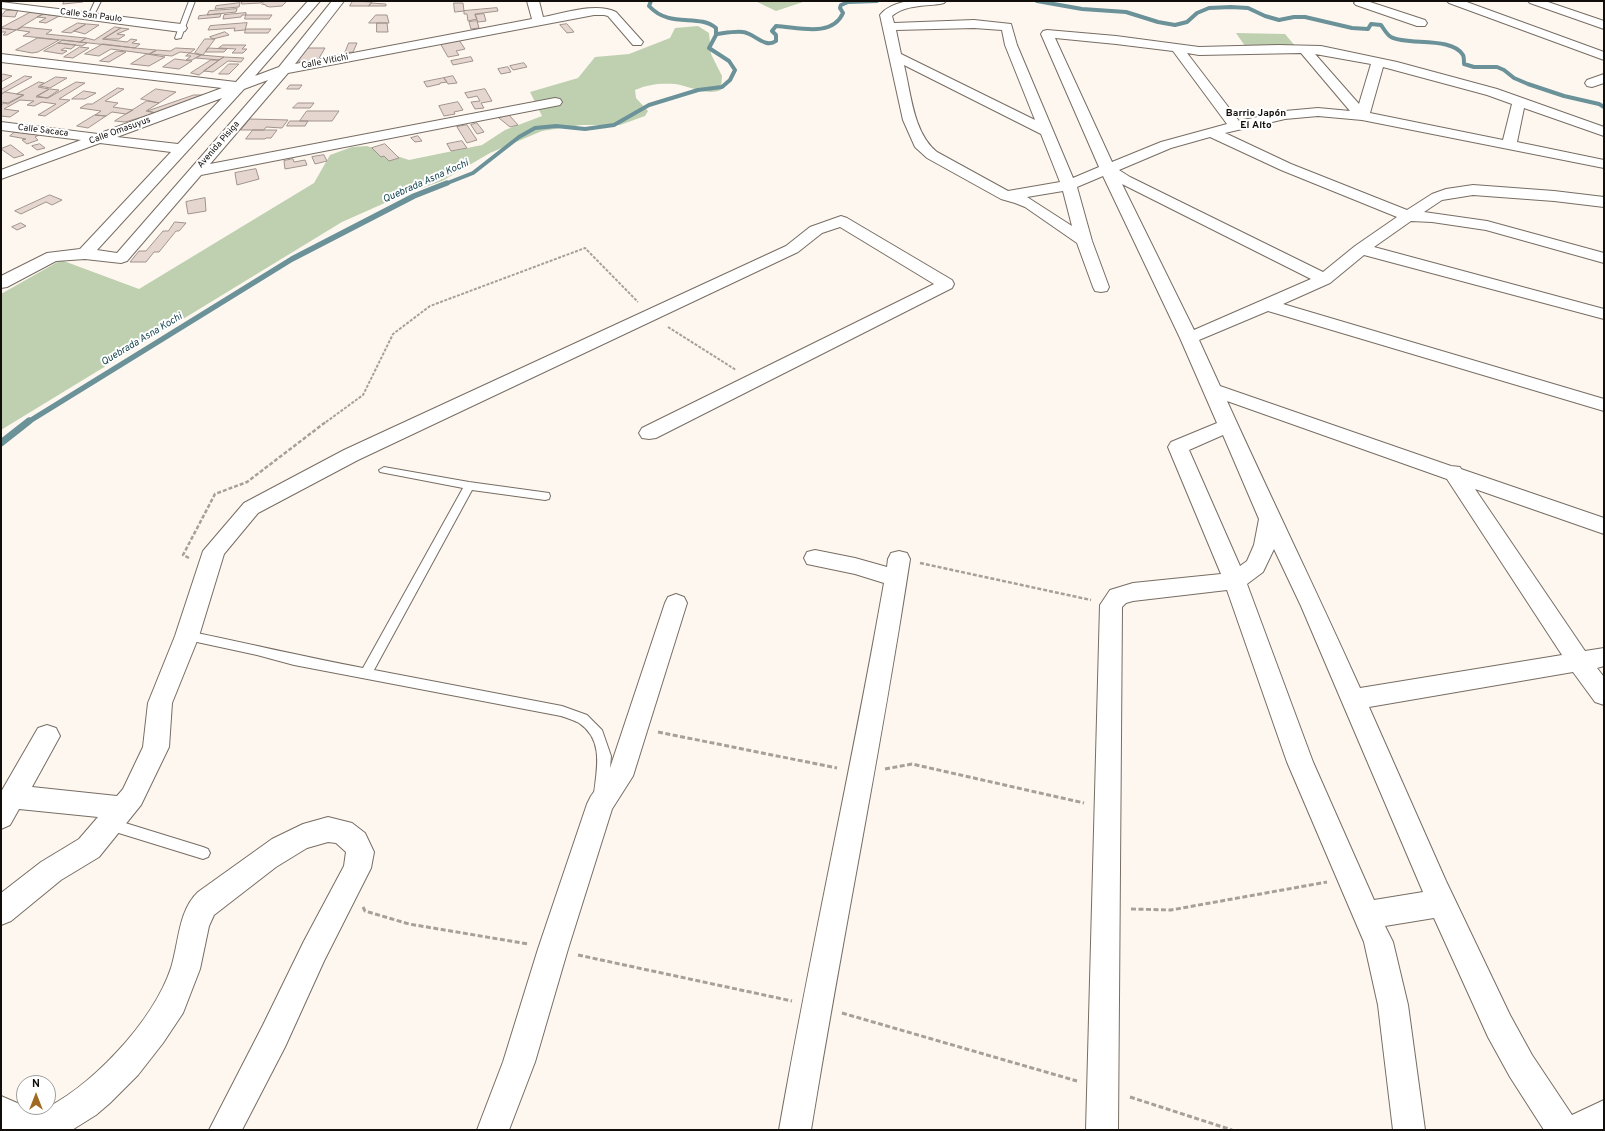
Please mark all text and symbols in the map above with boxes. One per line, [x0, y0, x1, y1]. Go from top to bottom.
street label: Calle San Paulo [59, 7, 123, 25]
street label: Calle Vitichi [301, 52, 349, 72]
district label: Barrio Japón El Alto [1226, 108, 1286, 132]
street label: Calle Omasuyus [88, 115, 152, 147]
street label: Avenida Pisiga [196, 119, 242, 171]
street label: Calle Sacaca [17, 123, 69, 139]
water label: Quebrada Asna Kochi [381, 158, 471, 206]
water label: Quebrada Asna Kochi [99, 311, 185, 369]
north arrow [16, 1075, 56, 1115]
text: N [32, 1077, 40, 1091]

